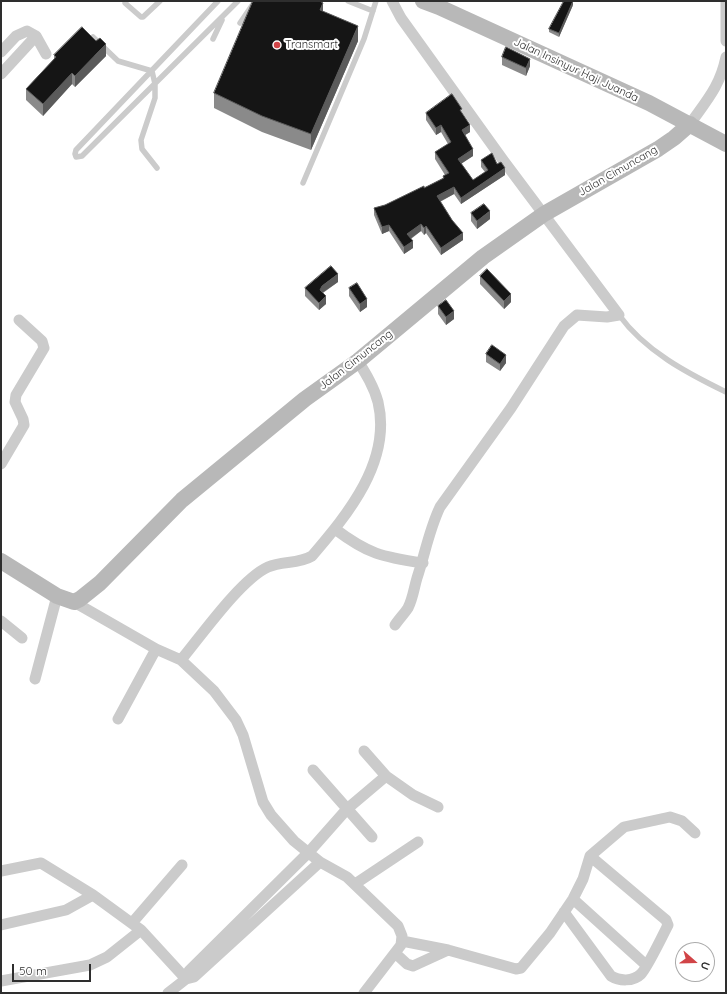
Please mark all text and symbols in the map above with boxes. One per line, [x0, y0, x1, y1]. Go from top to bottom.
street label: Jalan Insinyur Haji Juanda [512, 35, 640, 105]
place label: Transmart [285, 38, 338, 52]
marker: Transmart [272, 40, 282, 50]
street label: Jalan Cimuncang [576, 143, 660, 199]
street label: Jalan Cimuncang [317, 327, 395, 393]
north arrow [675, 942, 715, 982]
scale bar [14, 956, 93, 982]
text: U [697, 960, 713, 972]
text: 50 m [19, 963, 47, 978]

